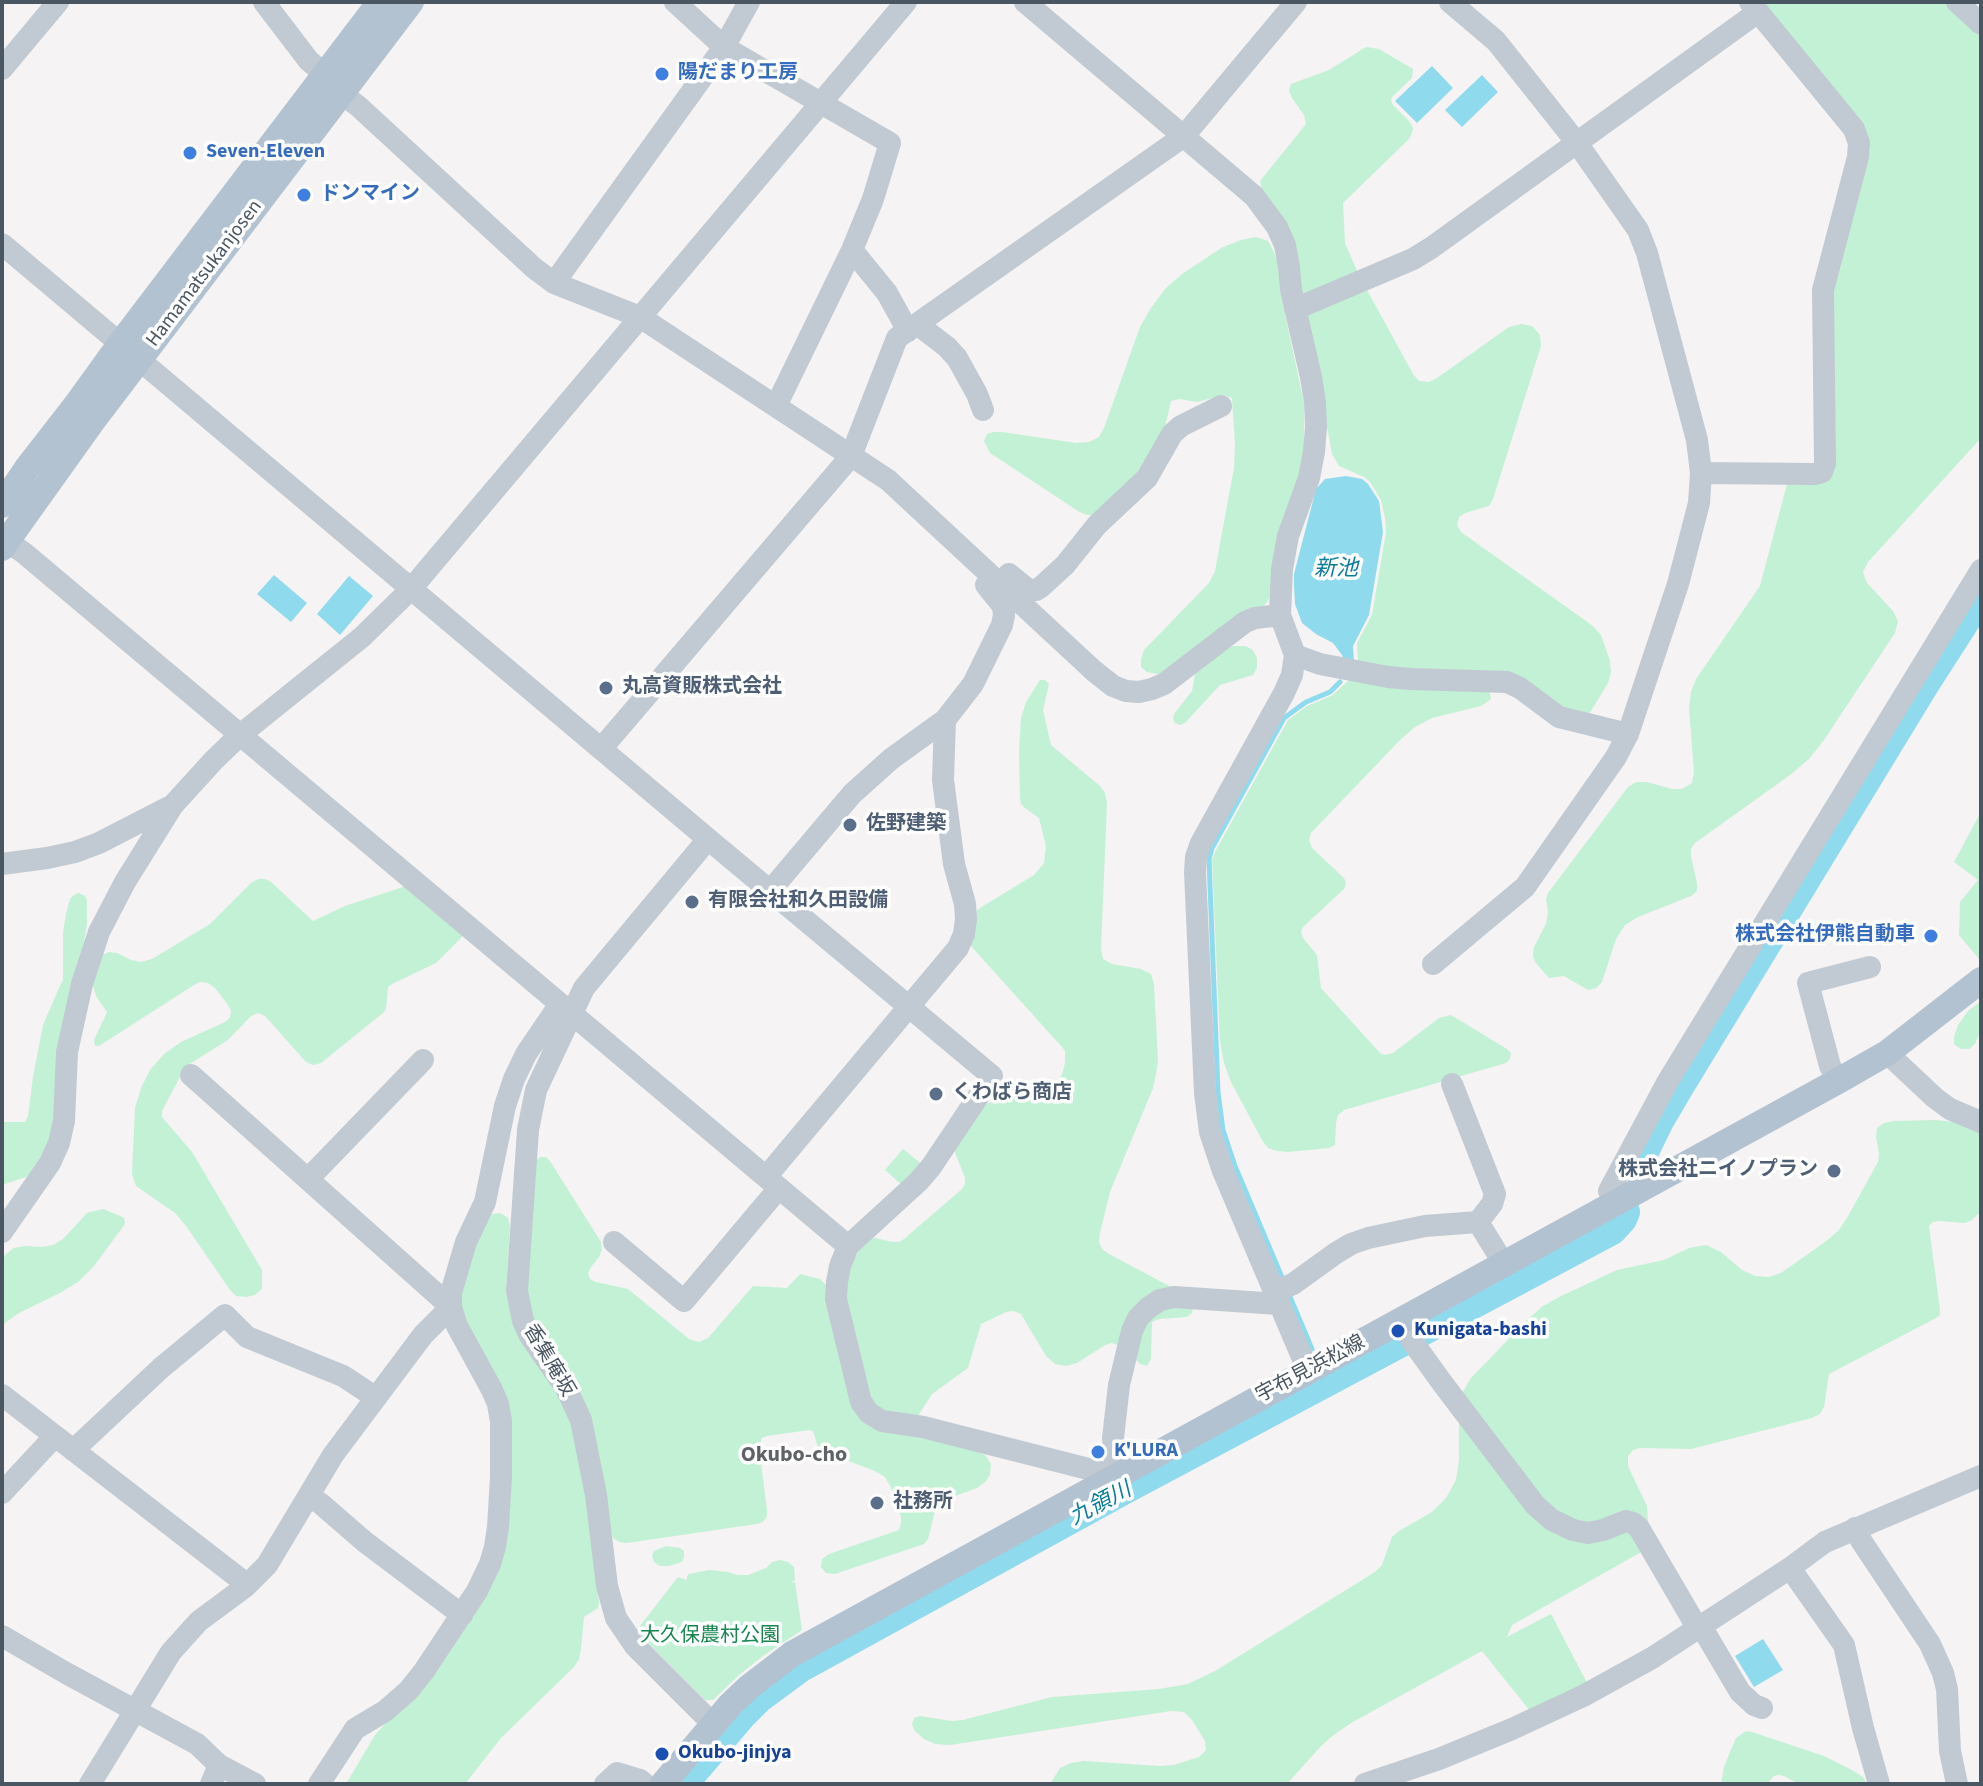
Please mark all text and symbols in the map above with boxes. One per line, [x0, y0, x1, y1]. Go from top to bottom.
place label: 陽だまり工房 [678, 62, 798, 86]
marker: 陽だまり工房 [653, 65, 671, 83]
place label: Seven-Eleven [206, 141, 325, 165]
marker: Seven-Eleven [181, 144, 199, 162]
place label: ドンマイン [320, 183, 420, 207]
marker: ドンマイン [295, 186, 313, 204]
street label: Hamamatsukanjosen [142, 196, 268, 352]
water label: 新池 [1314, 557, 1358, 583]
place label: 丸高資販株式会社 [622, 676, 782, 700]
marker: 丸高資販株式会社 [597, 679, 615, 697]
place label: 佐野建築 [866, 813, 946, 837]
marker: 佐野建築 [841, 816, 859, 834]
place label: 有限会社和久田設備 [708, 890, 888, 914]
marker: 有限会社和久田設備 [683, 893, 701, 911]
place label: 株式会社伊熊自動車 [1735, 924, 1915, 948]
marker: 株式会社伊熊自動車 [1922, 927, 1940, 945]
place label: くわばら商店 [952, 1082, 1072, 1106]
marker: くわばら商店 [927, 1085, 945, 1103]
place label: 株式会社ニイノプラン [1618, 1159, 1818, 1183]
marker: 株式会社ニイノプラン [1825, 1162, 1843, 1180]
place label: Kunigata-bashi [1414, 1319, 1547, 1343]
street label: 香集庵坂 [517, 1321, 579, 1401]
marker: Kunigata-bashi [1389, 1322, 1407, 1340]
street label: 宇布見浜松線 [1252, 1331, 1370, 1409]
place label: K'LURA [1114, 1440, 1178, 1464]
district label: Okubo-cho [741, 1443, 847, 1469]
marker: K'LURA [1089, 1443, 1107, 1461]
water label: 九領川 [1066, 1478, 1136, 1532]
place label: 社務所 [893, 1491, 953, 1515]
marker: 社務所 [868, 1494, 886, 1512]
park label: 大久保農村公園 [640, 1625, 780, 1649]
place label: Okubo-jinjya [678, 1742, 792, 1766]
marker: Okubo-jinjya [653, 1745, 671, 1763]

